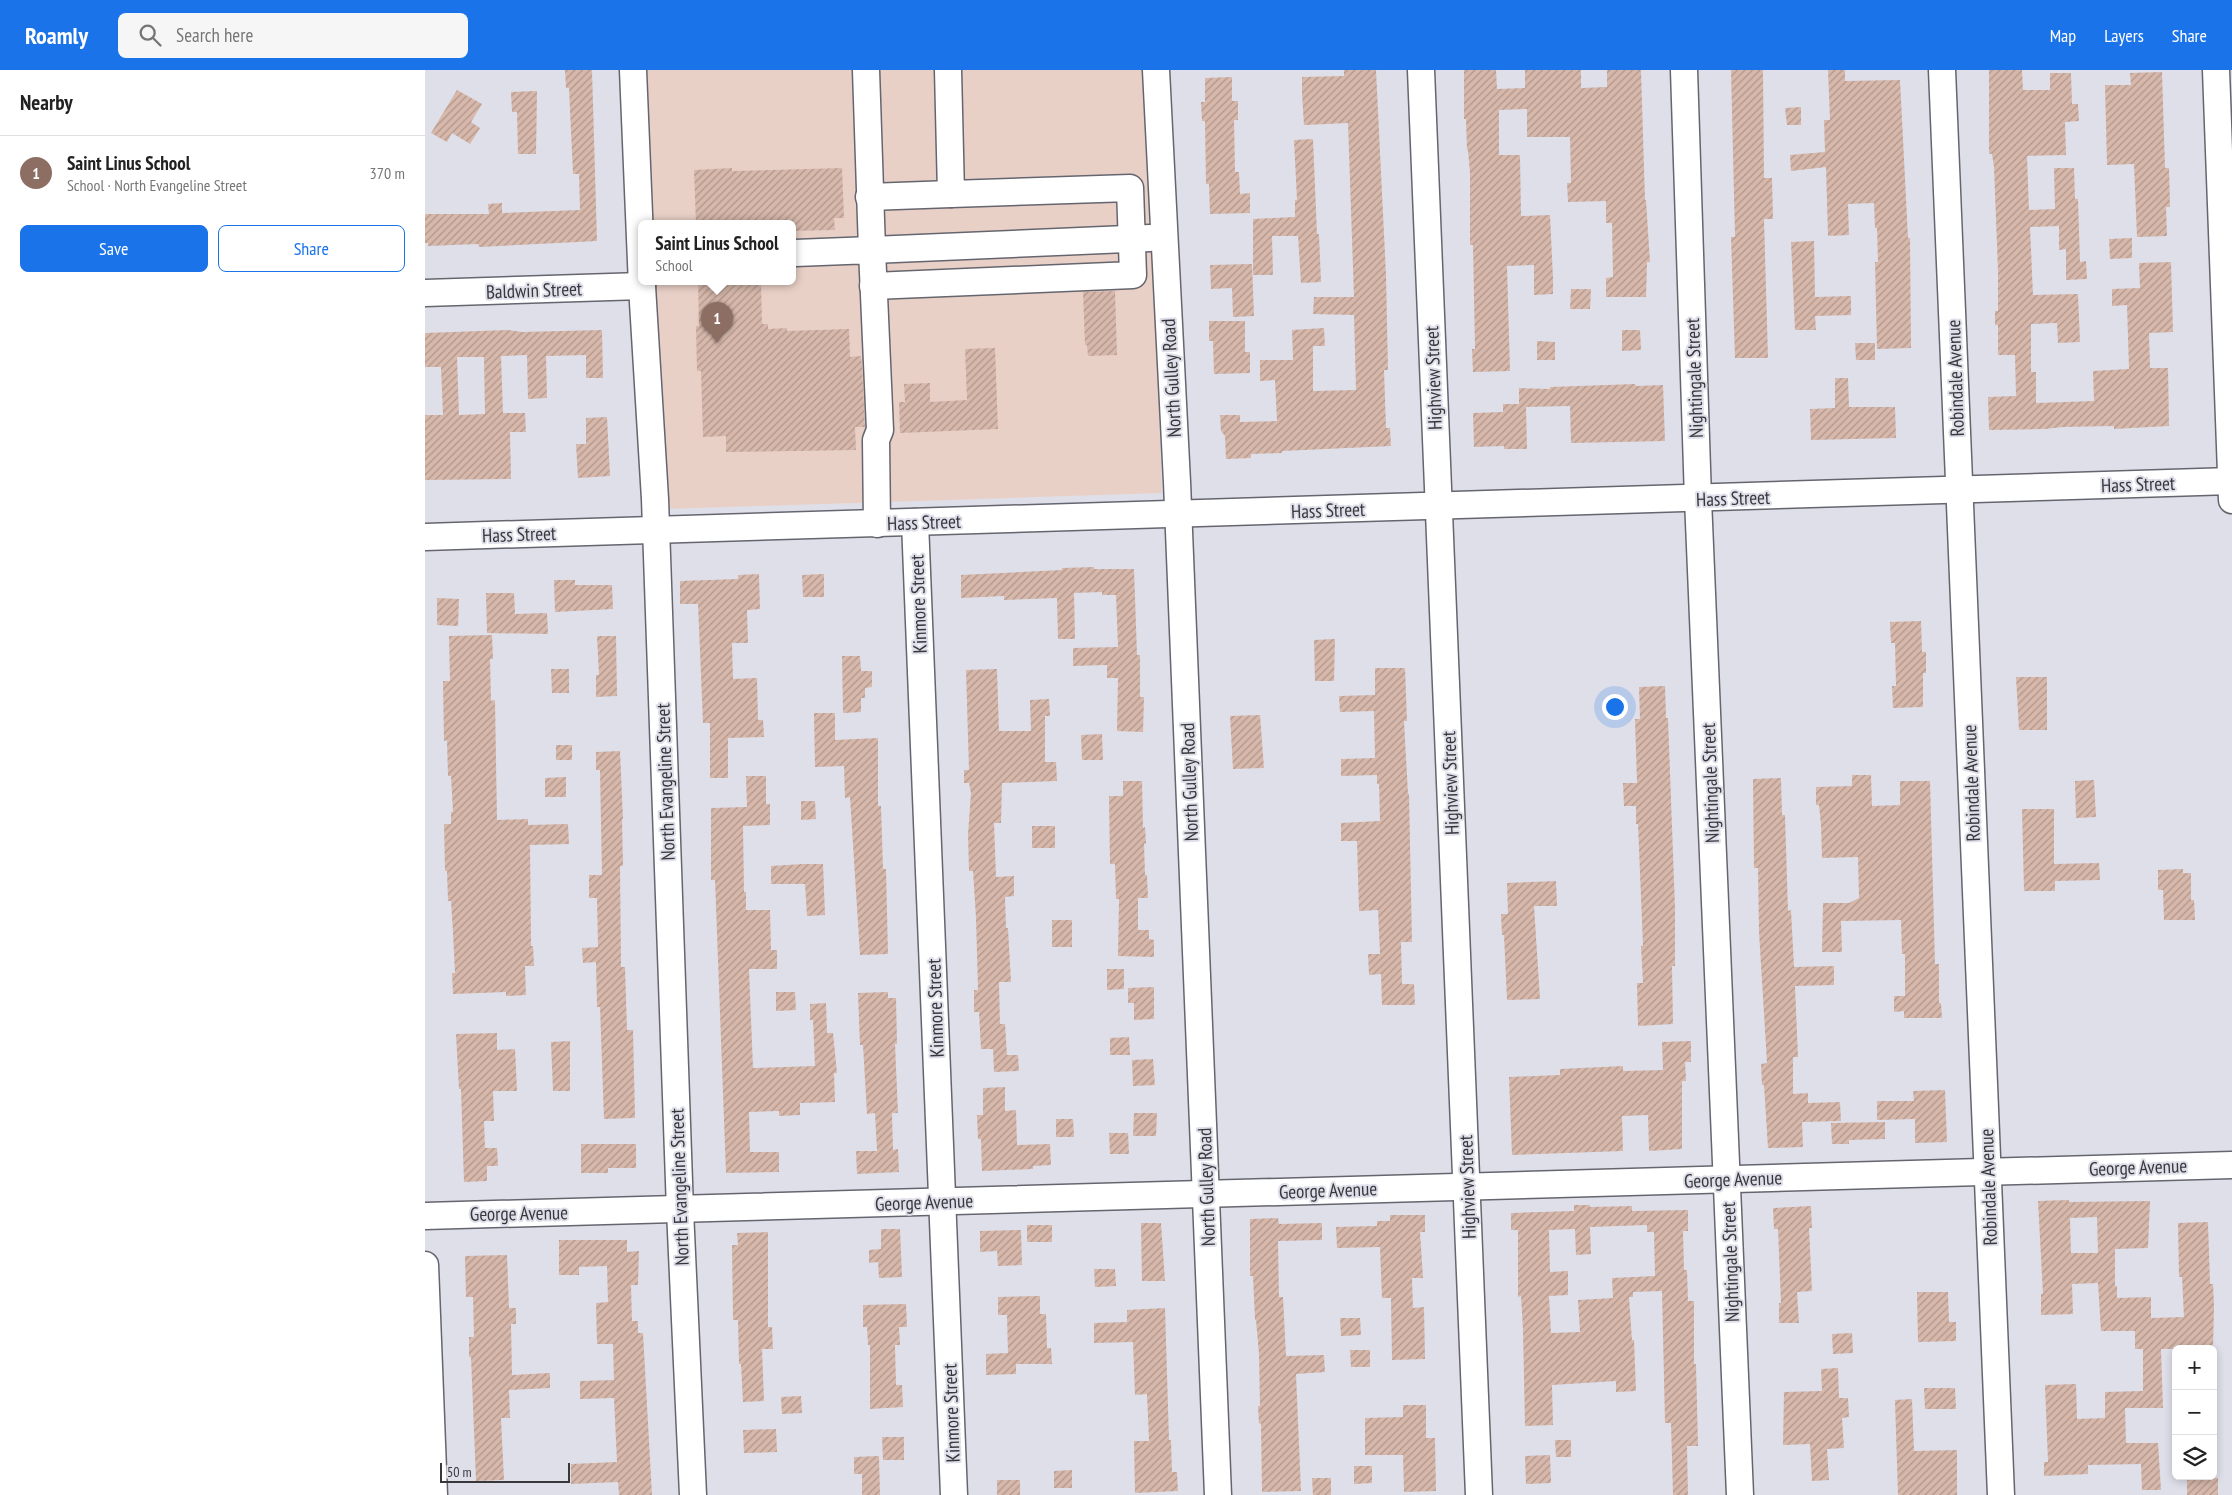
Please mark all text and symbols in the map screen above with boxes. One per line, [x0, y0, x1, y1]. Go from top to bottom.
search box [118, 13, 468, 58]
text: Roamly [25, 20, 88, 51]
icon: search [136, 21, 164, 49]
text: Search here [176, 23, 253, 47]
text: Map [2050, 24, 2076, 47]
text: Layers [2104, 24, 2144, 47]
text: Share [2172, 24, 2207, 47]
text: Nearby [20, 89, 73, 116]
text: Saint Linus School [67, 151, 190, 175]
text: 1 [32, 163, 40, 183]
text: 370 m [370, 163, 405, 183]
text: School · North Evangeline Street [67, 175, 247, 195]
popup [638, 220, 796, 285]
button: Save [20, 225, 208, 272]
button: Share [218, 225, 405, 272]
text: Saint Linus School [655, 231, 779, 255]
text: School [655, 255, 692, 275]
street label: Baldwin Street [485, 276, 583, 304]
pin: 1 [701, 302, 733, 343]
street label: Nightingale Street [1680, 317, 1708, 438]
street label: North Gulley Road [1156, 318, 1186, 438]
street label: Robindale Avenue [1941, 319, 1969, 437]
street label: Highview Street [1419, 325, 1447, 431]
street label: Hass Street [2101, 471, 2176, 497]
street label: Hass Street [1696, 485, 1771, 511]
street label: Hass Street [1291, 497, 1366, 523]
street label: Hass Street [887, 509, 962, 535]
street label: Hass Street [482, 521, 557, 547]
street label: Kinmore Street [904, 553, 932, 654]
your location [1602, 694, 1628, 720]
street label: North Evangeline Street [650, 702, 680, 861]
street label: North Gulley Road [1175, 722, 1203, 842]
street label: Nightingale Street [1696, 722, 1724, 843]
street label: Robindale Avenue [1957, 724, 1985, 842]
street label: Highview Street [1436, 730, 1464, 836]
street label: Kinmore Street [921, 957, 949, 1058]
street label: North Evangeline Street [664, 1107, 694, 1266]
street label: North Gulley Road [1192, 1127, 1220, 1247]
street label: Robindale Avenue [1974, 1128, 2002, 1246]
street label: Highview Street [1453, 1134, 1481, 1240]
street label: George Avenue [2089, 1153, 2188, 1181]
street label: George Avenue [1684, 1165, 1783, 1193]
street label: George Avenue [1279, 1176, 1378, 1204]
street label: George Avenue [875, 1188, 974, 1216]
street label: George Avenue [470, 1200, 568, 1226]
street label: Nightingale Street [1716, 1201, 1744, 1322]
map controls [2172, 1345, 2217, 1480]
button: + [2172, 1345, 2217, 1390]
street label: Kinmore Street [937, 1362, 965, 1463]
button: − [2172, 1390, 2217, 1435]
button: layers [2172, 1435, 2217, 1480]
scale bar [440, 1460, 570, 1483]
text: 50 m [447, 1463, 472, 1481]

